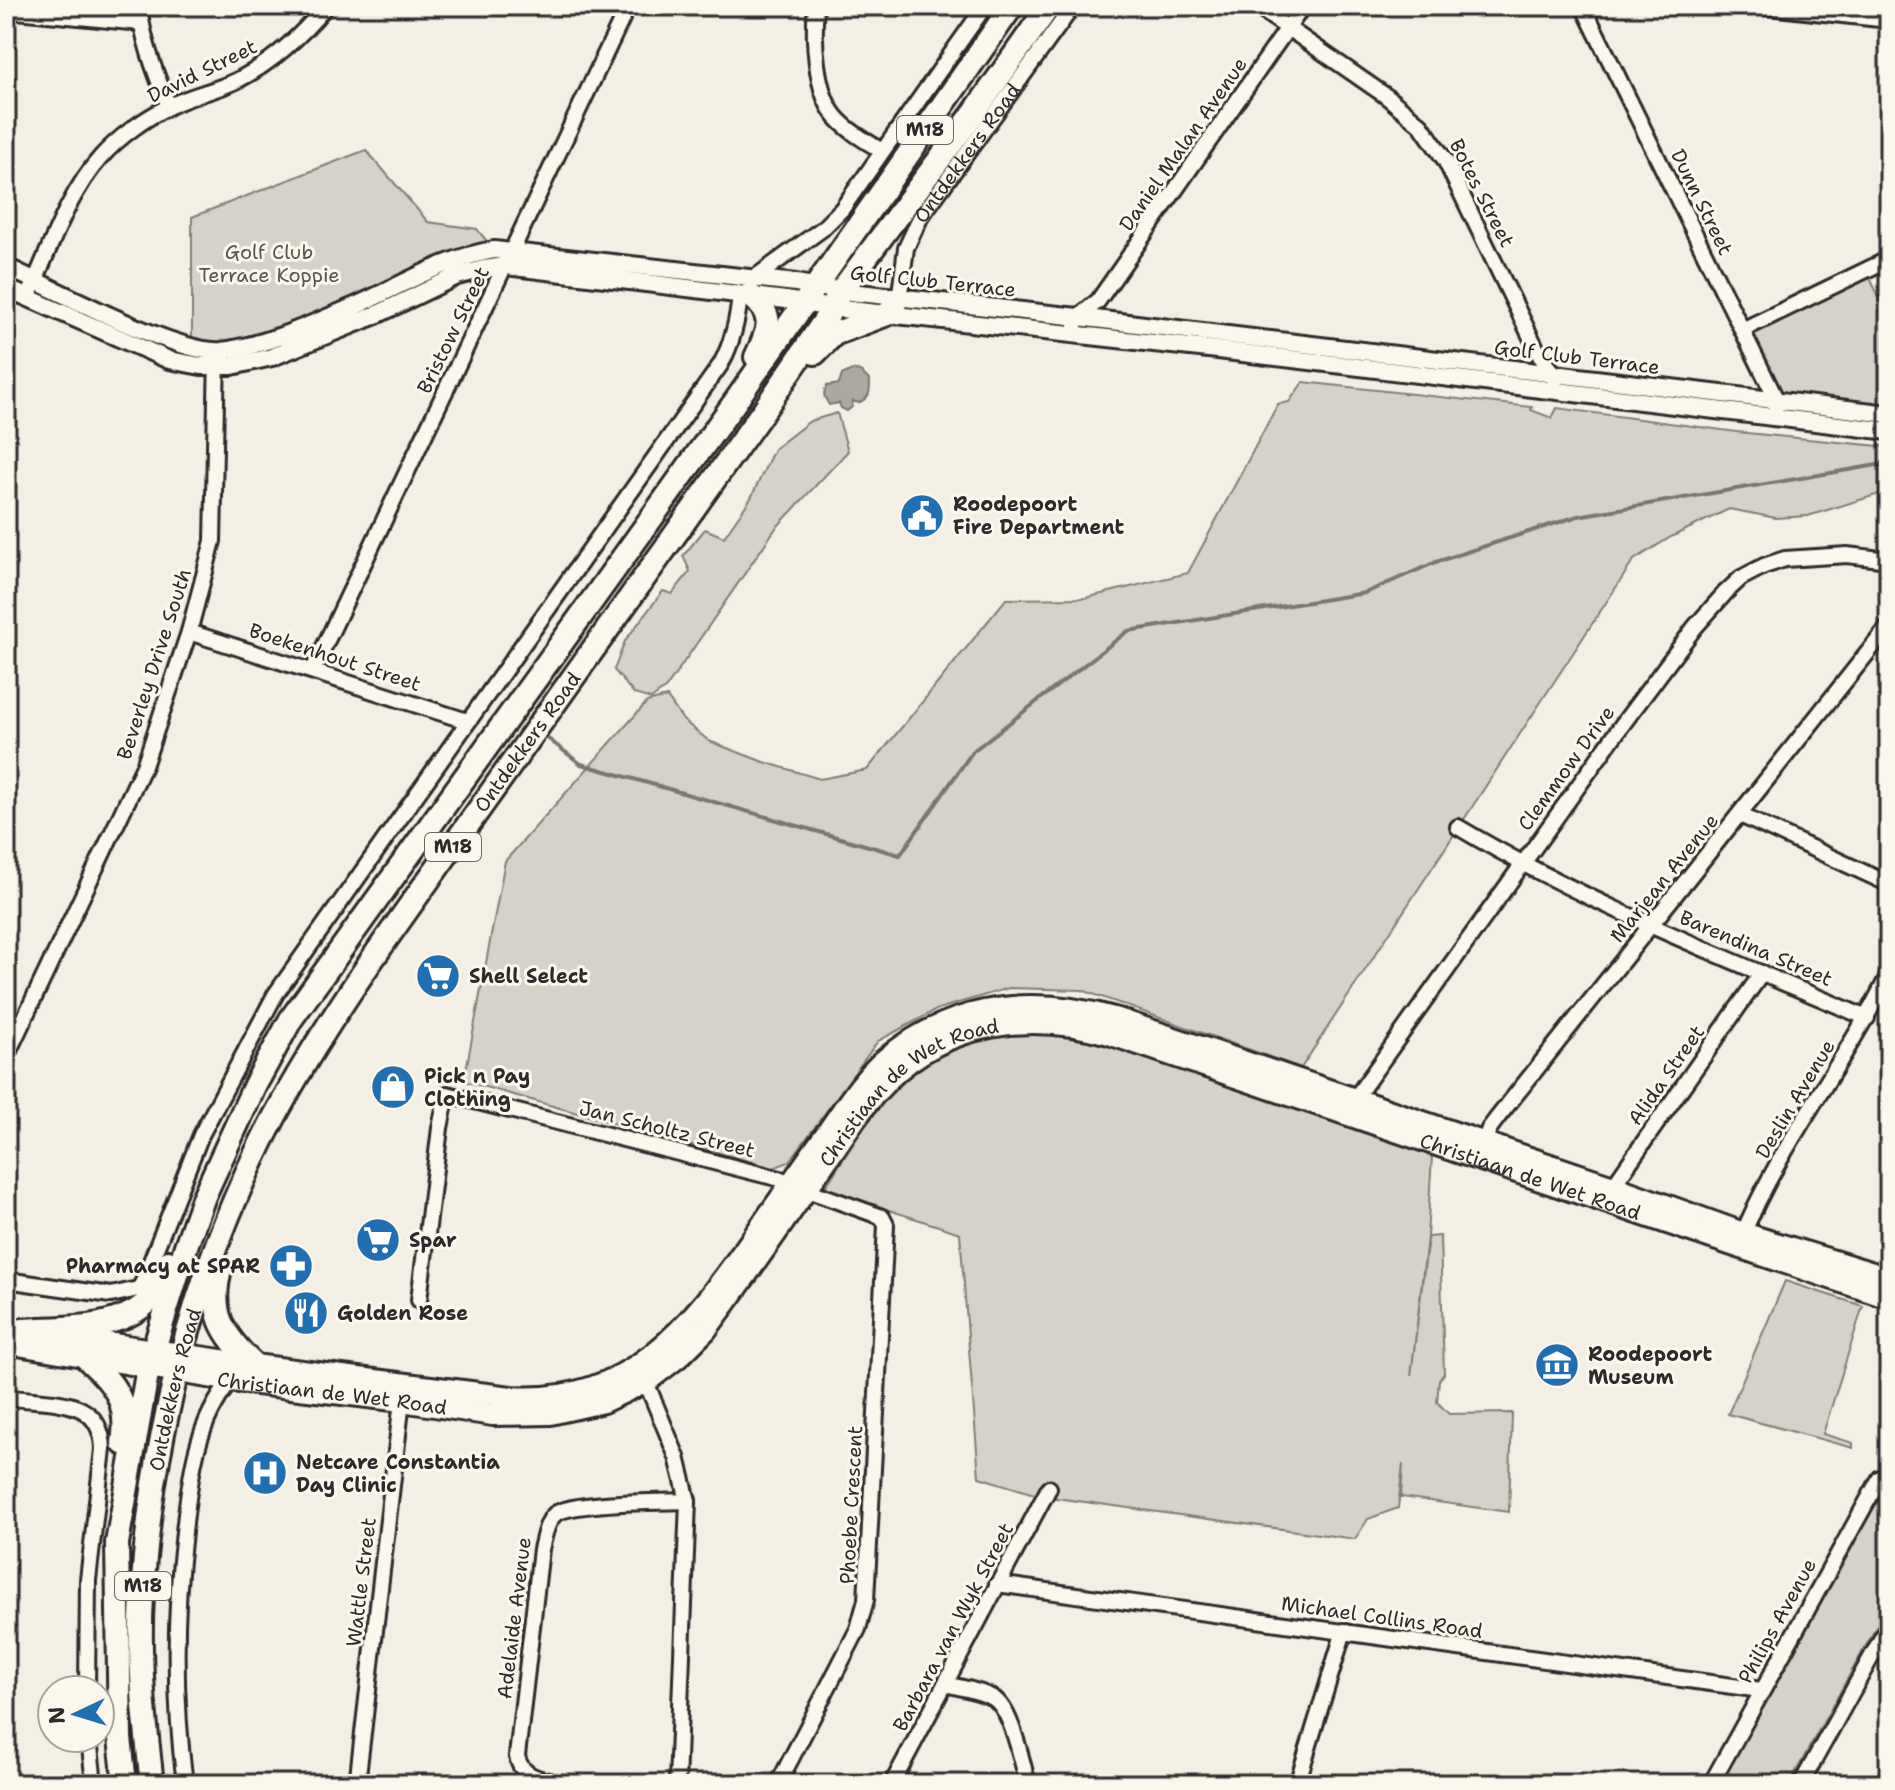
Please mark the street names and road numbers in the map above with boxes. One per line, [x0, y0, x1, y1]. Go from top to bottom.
street label: David Street [143, 33, 261, 109]
street label: Daniel Malan Avenue [1113, 52, 1253, 236]
street label: Ontdekkers Road [908, 77, 1027, 228]
road number: M18 [897, 116, 953, 144]
street label: Botes Street [1444, 134, 1520, 252]
street label: Dunn Street [1665, 145, 1739, 259]
street label: Golf Club Terrace [849, 259, 1017, 303]
street label: Bristow Street [411, 262, 495, 398]
street label: Golf Club Terrace [1493, 334, 1661, 380]
street label: Beverley Drive South [111, 565, 197, 763]
street label: Boekenhout Street [246, 617, 424, 697]
street label: Ontdekkers Road [468, 666, 587, 817]
street label: Clemmow Drive [1512, 700, 1620, 836]
street label: Marjean Avenue [1604, 808, 1724, 948]
road number: M18 [425, 833, 481, 861]
street label: Barendina Street [1676, 904, 1836, 992]
street label: Christiaan de Wet Road [813, 1013, 1001, 1172]
street label: Alida Street [1622, 1020, 1710, 1130]
street label: Deslin Avenue [1749, 1035, 1841, 1163]
street label: Jan Scholtz Street [576, 1095, 758, 1163]
street label: Christiaan de Wet Road [1417, 1127, 1644, 1226]
street label: Ontdekkers Road [143, 1305, 207, 1473]
street label: Christiaan de Wet Road [215, 1366, 449, 1421]
street label: Phoebe Crescent [834, 1425, 868, 1585]
street label: Wattle Street [340, 1516, 382, 1648]
street label: Barbara van Wyk Street [887, 1518, 1019, 1736]
street label: Adelaide Avenue [491, 1535, 537, 1701]
street label: Philips Avenue [1732, 1554, 1822, 1688]
road number: M18 [115, 1572, 171, 1600]
street label: Michael Collins Road [1280, 1590, 1485, 1644]

